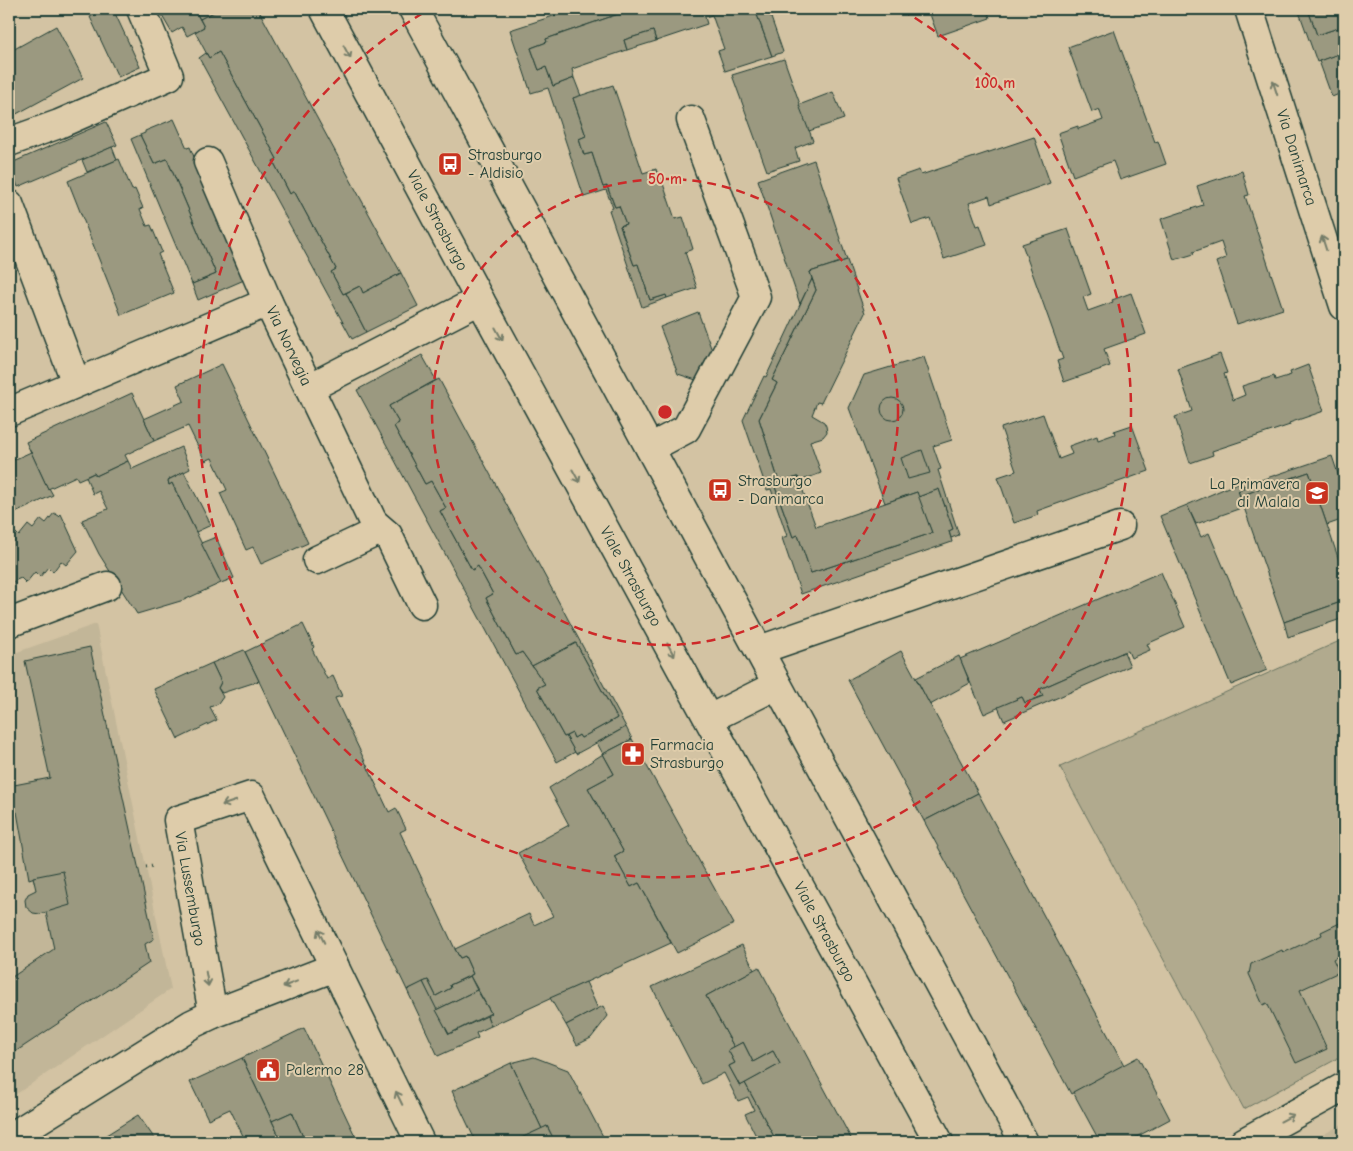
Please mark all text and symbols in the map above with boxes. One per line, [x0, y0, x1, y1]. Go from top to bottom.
one-way arrow [343, 44, 352, 59]
text: 100 m [975, 74, 1015, 92]
one-way arrow [1269, 81, 1279, 97]
street label: Via Danimarca [1273, 107, 1320, 208]
place label: Strasburgo - Aldisio [468, 146, 542, 182]
bus stop icon: Strasburgo - Aldisio [437, 151, 463, 177]
street label: Viale Strasburgo [403, 167, 472, 274]
text: 50 m [648, 170, 682, 188]
one-way arrow [1319, 236, 1328, 251]
street label: Via Norvegia [262, 303, 316, 389]
one-way arrow [494, 326, 504, 340]
centre of rings [656, 403, 674, 421]
one-way arrow [572, 469, 582, 483]
place label: Strasburgo - Danimarca [738, 472, 824, 508]
place label: La Primavera di Malala [1210, 475, 1300, 511]
bus stop icon: Strasburgo - Danimarca [707, 477, 733, 503]
school or university icon: La Primavera di Malala [1304, 480, 1330, 506]
street label: Viale Strasburgo [596, 523, 665, 630]
one-way arrow [667, 642, 676, 657]
place label: Farmacia Strasburgo [650, 736, 724, 772]
pharmacy icon: Farmacia Strasburgo [620, 741, 646, 767]
one-way arrow [221, 799, 237, 809]
street label: Via Lussemburgo [171, 830, 209, 948]
street label: Viale Strasburgo [790, 879, 859, 985]
one-way arrow [315, 929, 325, 944]
one-way arrow [202, 971, 212, 987]
one-way arrow [283, 980, 298, 989]
public building icon: Palermo 28 [255, 1057, 281, 1083]
place label: Palermo 28 [286, 1061, 364, 1079]
one-way arrow [394, 1091, 404, 1106]
one-way arrow [1279, 1113, 1294, 1122]

